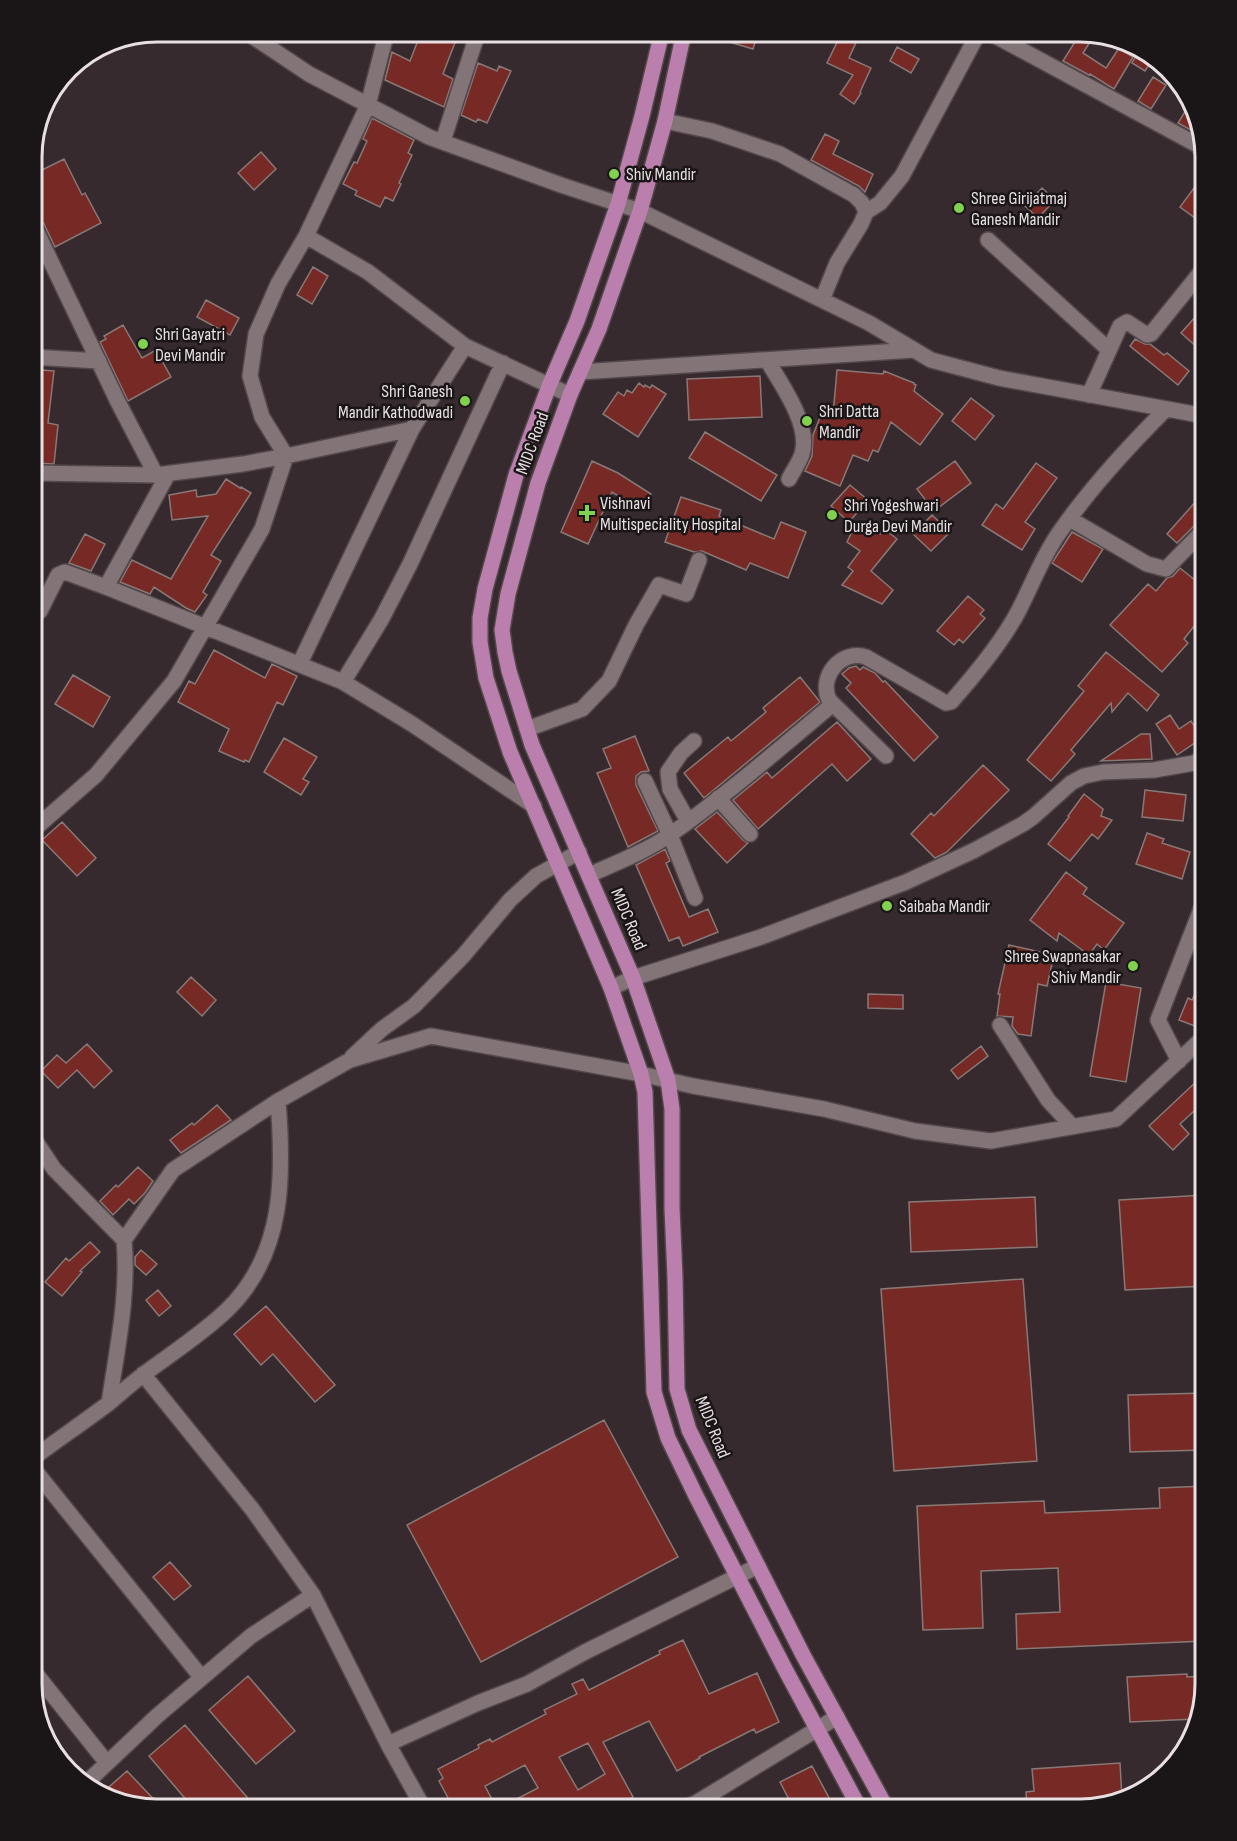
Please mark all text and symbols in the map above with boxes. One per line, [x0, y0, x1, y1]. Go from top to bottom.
place label: Shiv Mandir [626, 164, 696, 185]
marker: Shiv Mandir [607, 167, 621, 181]
place label: Shree Girijatmaj Ganesh Mandir [971, 188, 1067, 230]
marker: Shree Girijatmaj Ganesh Mandir [952, 201, 966, 215]
place label: Shri Gayatri Devi Mandir [155, 324, 226, 366]
marker: Shri Gayatri Devi Mandir [136, 337, 150, 351]
place label: Shri Ganesh Mandir Kathodwadi [338, 381, 453, 423]
marker: Shri Ganesh Mandir Kathodwadi [458, 394, 472, 408]
place label: Shri Datta Mandir [819, 401, 879, 443]
street label: MIDC Road [512, 409, 553, 477]
marker: Shri Datta Mandir [800, 414, 814, 428]
place label: Vishnavi Multispeciality Hospital [600, 493, 741, 535]
place label: Shri Yogeshwari Durga Devi Mandir [844, 495, 952, 537]
marker: Vishnavi Multispeciality Hospital [578, 504, 596, 522]
marker: Shri Yogeshwari Durga Devi Mandir [825, 508, 839, 522]
street label: MIDC Road [606, 885, 651, 953]
place label: Saibaba Mandir [899, 896, 990, 917]
marker: Saibaba Mandir [880, 899, 894, 913]
place label: Shree Swapnasakar Shiv Mandir [1005, 946, 1121, 988]
marker: Shree Swapnasakar Shiv Mandir [1126, 959, 1140, 973]
street label: MIDC Road [691, 1393, 734, 1461]

